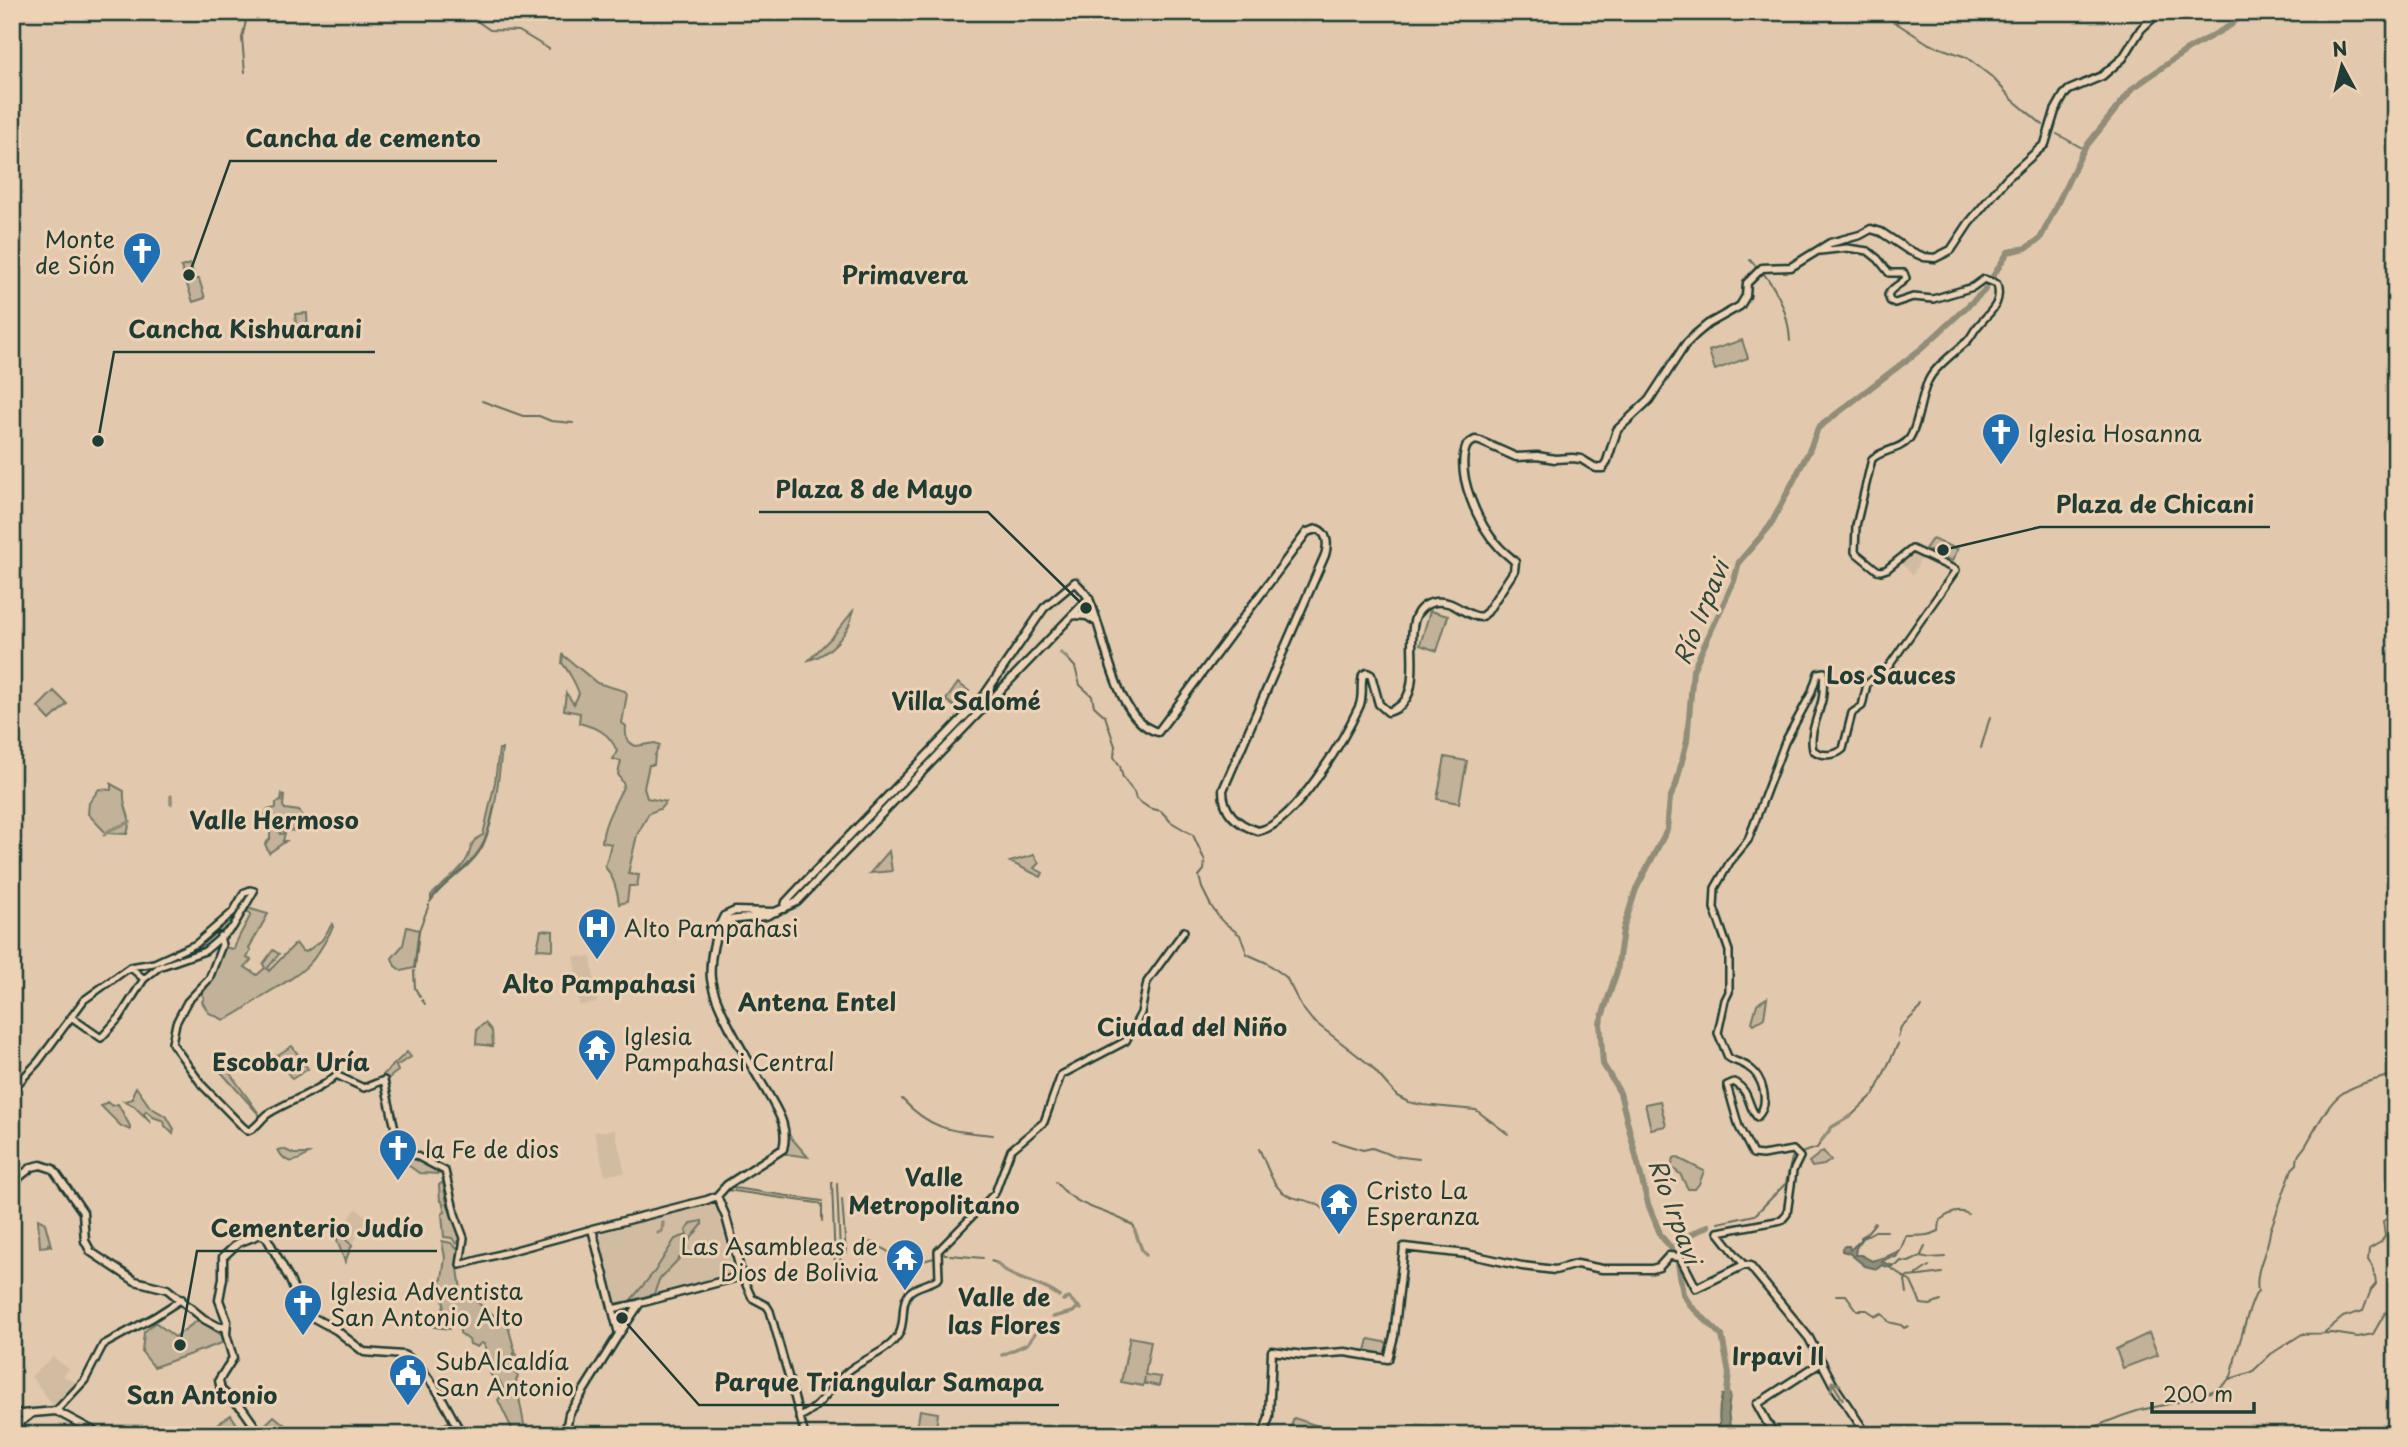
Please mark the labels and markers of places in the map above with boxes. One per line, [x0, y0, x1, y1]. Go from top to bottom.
callout: Cancha de cemento [230, 116, 497, 161]
place label: Monte de Sión [35, 221, 115, 282]
church icon: Monte de Sión [121, 230, 163, 285]
callout: Cancha Kishuarani [114, 307, 375, 352]
church icon: Iglesia Hosanna [1980, 411, 2022, 466]
place label: Iglesia Hosanna [2028, 415, 2202, 450]
callout: Plaza 8 de Mayo [759, 467, 988, 512]
callout: Plaza de Chicani [2040, 482, 2270, 527]
hospital icon: Alto Pampahasi [576, 906, 618, 961]
place label: Alto Pampahasi [624, 910, 798, 945]
place label: Iglesia Pampahasi Central [624, 1018, 835, 1079]
temple icon: Iglesia Pampahasi Central [576, 1027, 618, 1082]
church icon: la Fe de dios [377, 1127, 419, 1182]
place label: la Fe de dios [425, 1131, 559, 1166]
place label: Cristo La Esperanza [1366, 1172, 1480, 1233]
temple icon: Cristo La Esperanza [1318, 1181, 1360, 1236]
callout: Cementerio Judío [197, 1206, 437, 1251]
place label: Las Asambleas de Dios de Bolivia [681, 1228, 879, 1289]
temple icon: Las Asambleas de Dios de Bolivia [884, 1237, 926, 1292]
place label: Iglesia Adventista San Antonio Alto [330, 1273, 524, 1334]
church icon: Iglesia Adventista San Antonio Alto [282, 1282, 324, 1337]
place label: SubAlcaldía San Antonio [435, 1343, 574, 1404]
public building icon: SubAlcaldía San Antonio [387, 1352, 429, 1407]
callout: Parque Triangular Samapa [699, 1360, 1059, 1405]

